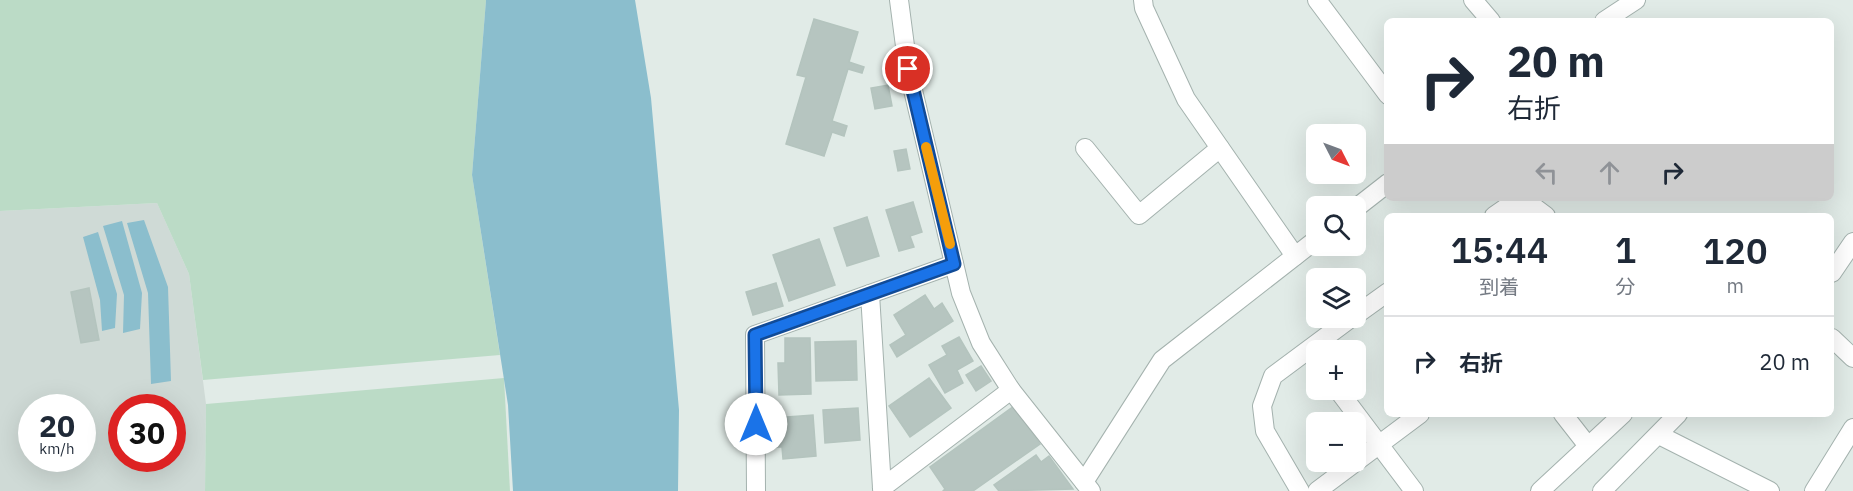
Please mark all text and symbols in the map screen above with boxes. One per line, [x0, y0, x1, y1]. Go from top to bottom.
text: 20 m [1507, 34, 1605, 89]
icon: right [1408, 42, 1486, 120]
pin [882, 43, 933, 94]
icon: arrive [891, 52, 924, 85]
text: 右折 [1507, 90, 1561, 125]
north arrow [1306, 124, 1366, 184]
map controls [1306, 124, 1366, 472]
icon: left [1530, 156, 1563, 189]
icon: ahead [1593, 156, 1626, 189]
icon: right [1656, 156, 1689, 189]
button: search [1306, 196, 1366, 256]
text: 15:44 [1450, 226, 1548, 273]
text: 1 [1615, 226, 1636, 273]
text: 120 [1703, 227, 1768, 274]
button: layers [1306, 268, 1366, 328]
text: m [1726, 272, 1744, 299]
text: 到着 [1479, 273, 1519, 300]
text: 分 [1616, 273, 1636, 300]
button: + [1306, 340, 1366, 400]
icon: right [1408, 345, 1441, 378]
text: 20 m [1759, 347, 1810, 376]
text: 右折 [1459, 348, 1503, 377]
position arrow [724, 392, 788, 456]
speed limit sign: 30 [108, 394, 186, 472]
text: 20 [39, 406, 75, 445]
button: − [1306, 412, 1366, 472]
text: km/h [39, 439, 75, 458]

